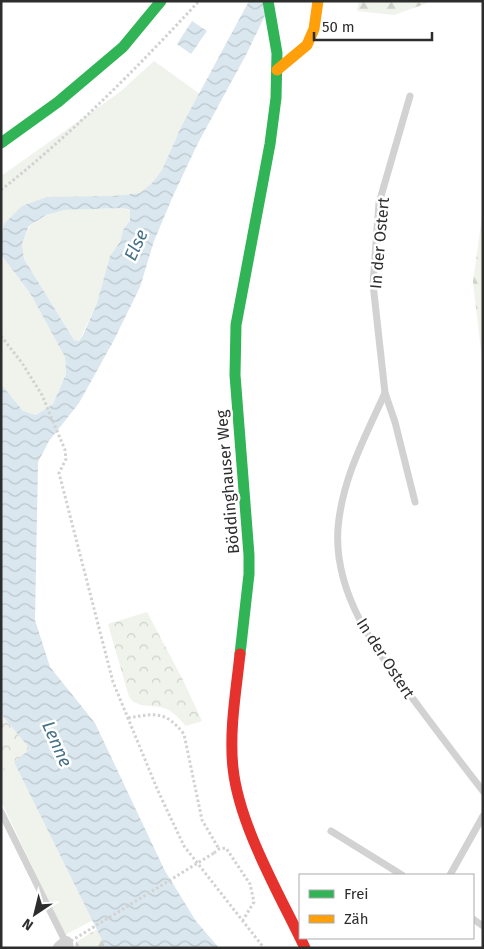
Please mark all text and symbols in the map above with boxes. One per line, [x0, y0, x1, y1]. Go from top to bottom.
scale bar [314, 10, 432, 42]
text: 50 m [322, 18, 355, 36]
street label: In der Ostert [366, 196, 393, 290]
water label: Else [119, 226, 153, 264]
street label: Böddinghauser Weg [212, 408, 243, 555]
street label: In der Ostert [353, 615, 419, 702]
water label: Lenne [37, 718, 77, 770]
legend [299, 874, 474, 939]
text: Frei [344, 885, 369, 903]
north arrow [10, 889, 60, 939]
text: Zäh [344, 910, 369, 928]
text: N [19, 915, 37, 934]

